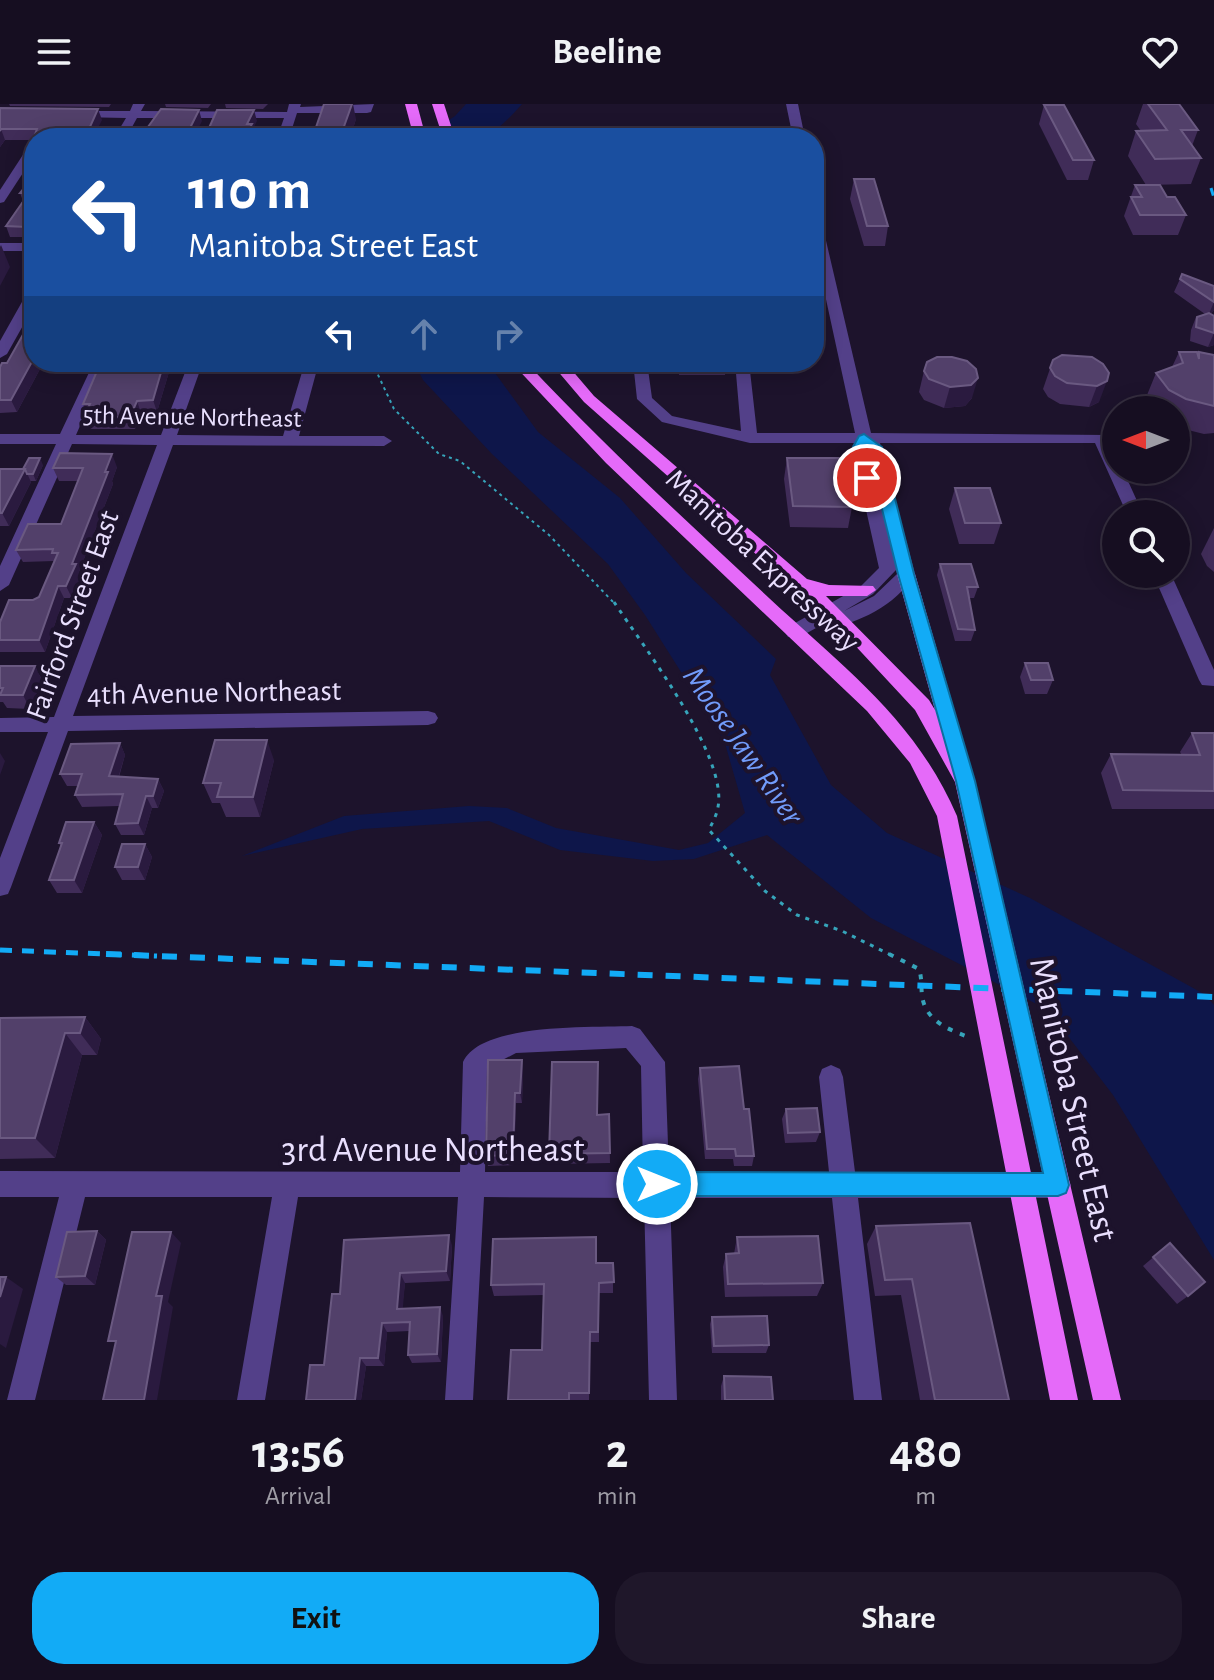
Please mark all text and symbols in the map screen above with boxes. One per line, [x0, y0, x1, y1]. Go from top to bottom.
icon: menu [32, 30, 76, 74]
icon: heart [1138, 30, 1182, 74]
text: Beeline [552, 34, 662, 70]
icon: left [56, 160, 160, 264]
text: 110 m [188, 163, 311, 219]
text: Manitoba Street East [188, 228, 478, 264]
icon: left [318, 312, 362, 356]
icon: ahead [402, 312, 446, 356]
icon: right [486, 312, 530, 356]
north arrow [1102, 396, 1190, 484]
map controls [1102, 396, 1190, 588]
street label: 5th Avenue Northeast [82, 402, 302, 432]
pin [833, 444, 901, 512]
icon: arrive [845, 456, 889, 500]
street label: Manitoba Expressway [660, 464, 865, 658]
button: search [1102, 500, 1190, 588]
street label: Fairford Street East [21, 506, 125, 724]
water label: Moose Jaw River [677, 661, 810, 832]
street label: 4th Avenue Northeast [87, 676, 342, 710]
street label: Manitoba Street East [1023, 954, 1123, 1245]
street label: 3rd Avenue Northeast [282, 1132, 585, 1168]
position arrow [615, 1142, 699, 1226]
text: 13:56 [252, 1429, 345, 1477]
text: 2 [606, 1429, 628, 1477]
text: 480 [889, 1429, 962, 1477]
text: Arrival [265, 1483, 332, 1509]
text: min [597, 1483, 637, 1509]
text: m [915, 1483, 936, 1509]
button: Exit [32, 1572, 599, 1664]
button: Share [615, 1572, 1182, 1664]

